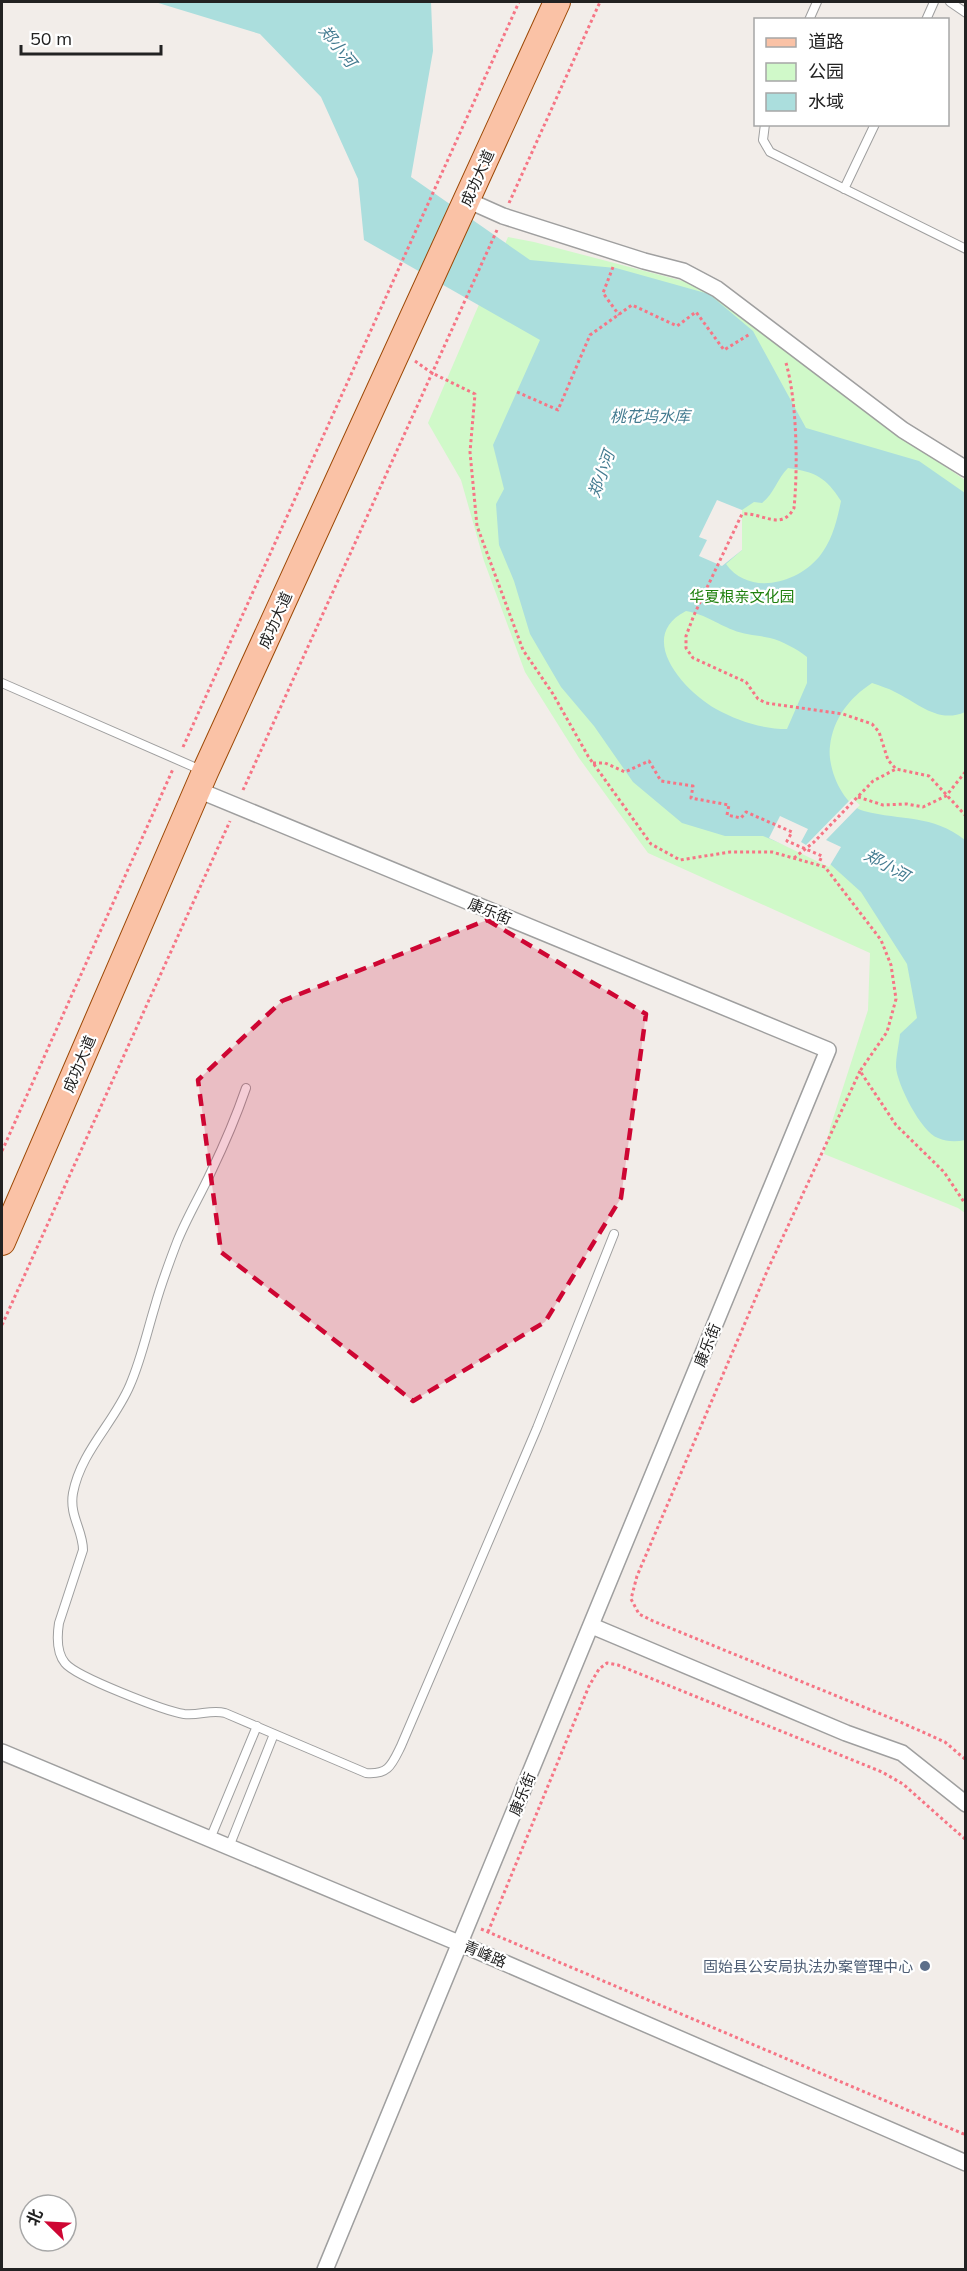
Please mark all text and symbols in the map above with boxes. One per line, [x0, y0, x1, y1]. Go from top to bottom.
scale bar [21, 18, 160, 56]
legend [754, 18, 949, 126]
water label: 郑小河 [315, 21, 363, 73]
text: 50 m [30, 27, 72, 50]
text: 道路 [808, 30, 844, 53]
text: 公园 [808, 60, 844, 83]
text: 水域 [808, 90, 844, 113]
street label: 成功大道 [456, 147, 498, 209]
water label: 桃花坞水库 [610, 406, 693, 426]
water label: 郑小河 [583, 445, 620, 500]
park label: 华夏根亲文化园 [689, 587, 795, 606]
street label: 成功大道 [254, 589, 296, 651]
water label: 郑小河 [861, 845, 915, 887]
street label: 康乐街 [466, 894, 514, 928]
street label: 成功大道 [59, 1033, 99, 1095]
street label: 康乐街 [690, 1321, 724, 1369]
street label: 康乐街 [505, 1770, 539, 1818]
street label: 青峰路 [461, 1936, 509, 1972]
place label: 固始县公安局执法办案管理中心 [703, 1957, 913, 1976]
marker: 固始县公安局执法办案管理中心 [918, 1959, 932, 1973]
north arrow [18, 2193, 78, 2253]
text: 北 [22, 2206, 47, 2228]

